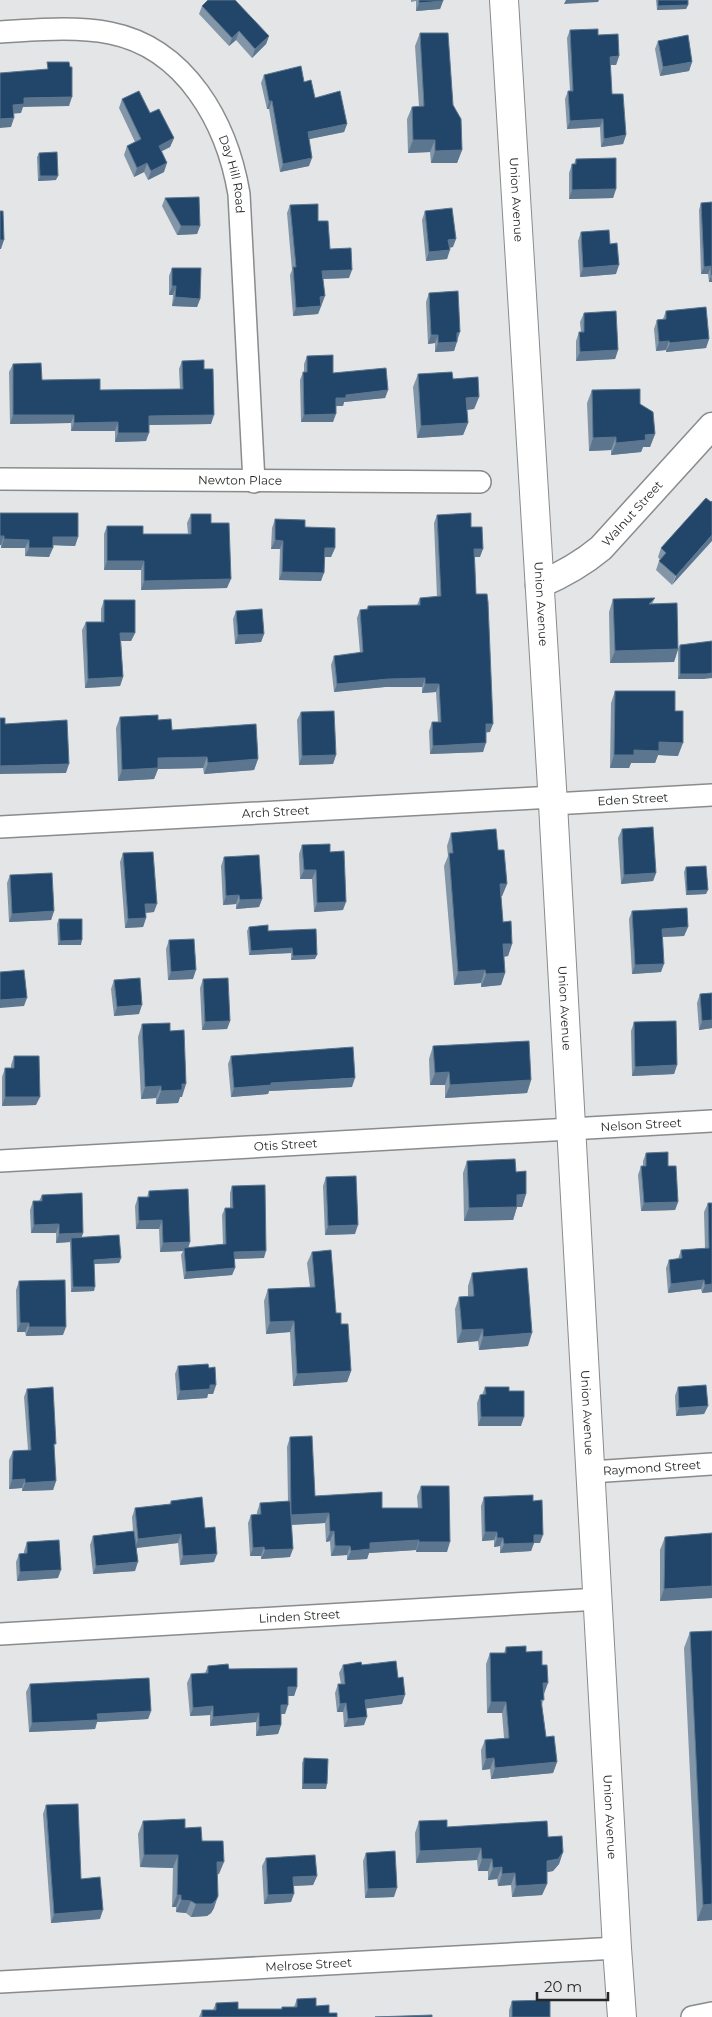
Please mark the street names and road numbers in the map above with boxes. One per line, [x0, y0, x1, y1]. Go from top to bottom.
street label: Day Hill Road [216, 133, 248, 214]
street label: Union Avenue [507, 157, 527, 242]
street label: Newton Place [198, 472, 282, 488]
street label: Walnut Street [598, 477, 666, 549]
street label: Union Avenue [531, 561, 551, 647]
street label: Eden Street [597, 789, 669, 808]
street label: Arch Street [241, 802, 310, 821]
street label: Union Avenue [555, 965, 575, 1051]
street label: Nelson Street [600, 1115, 682, 1134]
street label: Otis Street [253, 1135, 318, 1154]
street label: Union Avenue [578, 1370, 597, 1455]
street label: Raymond Street [602, 1457, 701, 1478]
street label: Linden Street [258, 1606, 341, 1626]
street label: Union Avenue [600, 1774, 620, 1860]
street label: Melrose Street [265, 1955, 352, 1974]

